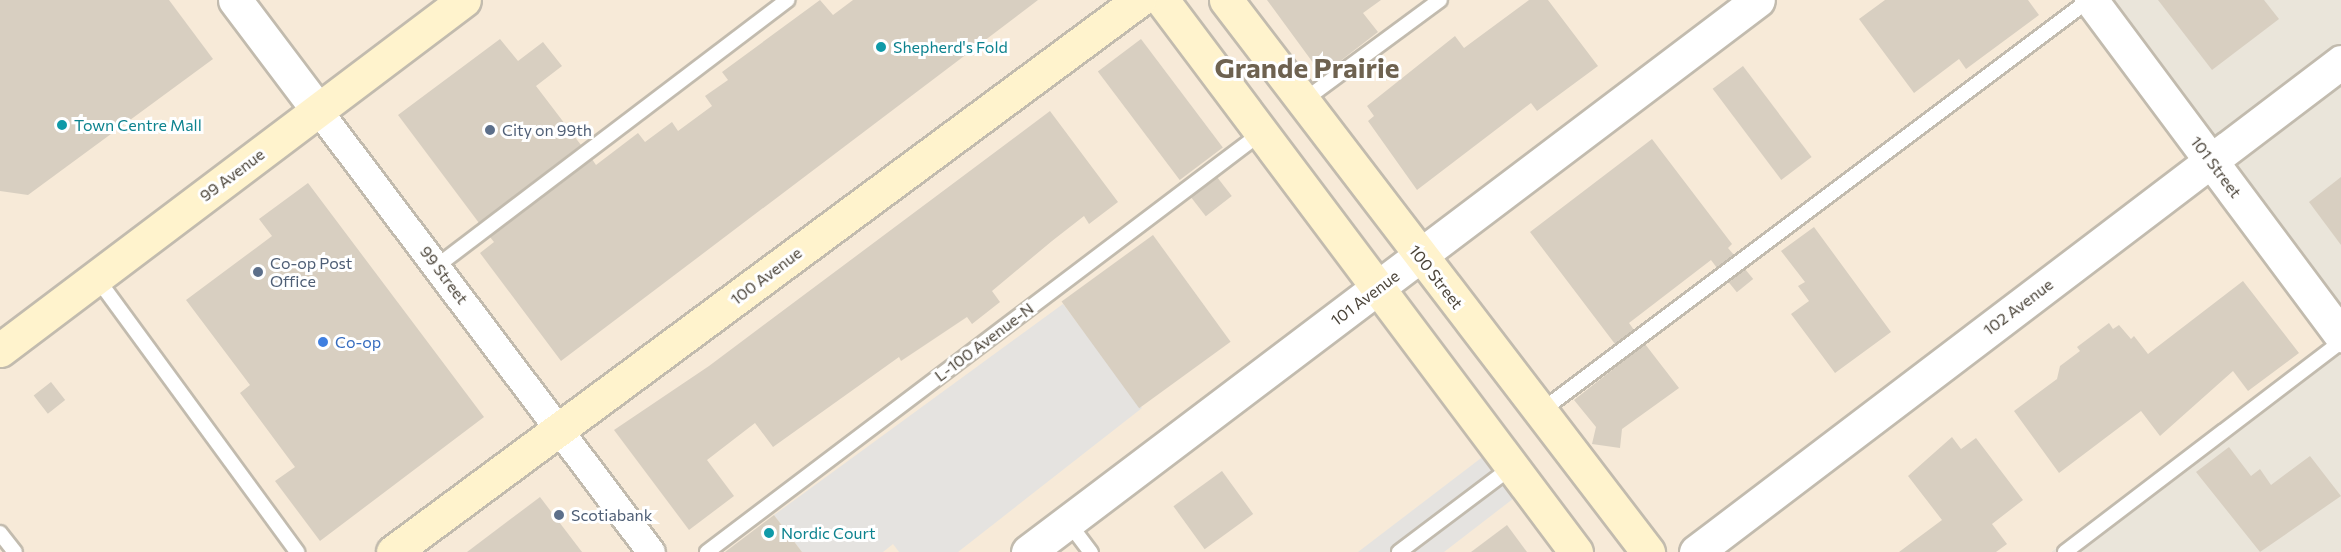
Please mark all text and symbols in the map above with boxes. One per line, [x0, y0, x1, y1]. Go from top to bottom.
place label: Shepherd's Fold [893, 37, 1008, 57]
marker: Shepherd's Fold [874, 40, 888, 54]
district label: Grande Prairie [1214, 50, 1400, 84]
place label: Town Centre Mall [74, 115, 202, 135]
marker: Town Centre Mall [55, 118, 69, 132]
place label: City on 99th [502, 120, 592, 140]
marker: City on 99th [483, 123, 497, 137]
street label: 101 Street [2187, 132, 2245, 202]
street label: 99 Avenue [196, 145, 268, 205]
street label: 100 Street [1405, 241, 1467, 313]
street label: 99 Street [416, 242, 472, 308]
street label: 100 Avenue [727, 243, 805, 309]
place label: Co-op Post Office [270, 253, 352, 291]
marker: Co-op Post Office [251, 265, 265, 279]
street label: 101 Avenue [1327, 266, 1403, 330]
street label: 102 Avenue [1979, 275, 2057, 339]
street label: L-100 Avenue-N [931, 299, 1037, 385]
place label: Co-op [335, 332, 381, 352]
marker: Co-op [316, 335, 330, 349]
place label: Scotiabank [571, 505, 652, 525]
marker: Scotiabank [552, 508, 566, 522]
place label: Nordic Court [781, 523, 875, 543]
marker: Nordic Court [762, 526, 776, 540]

